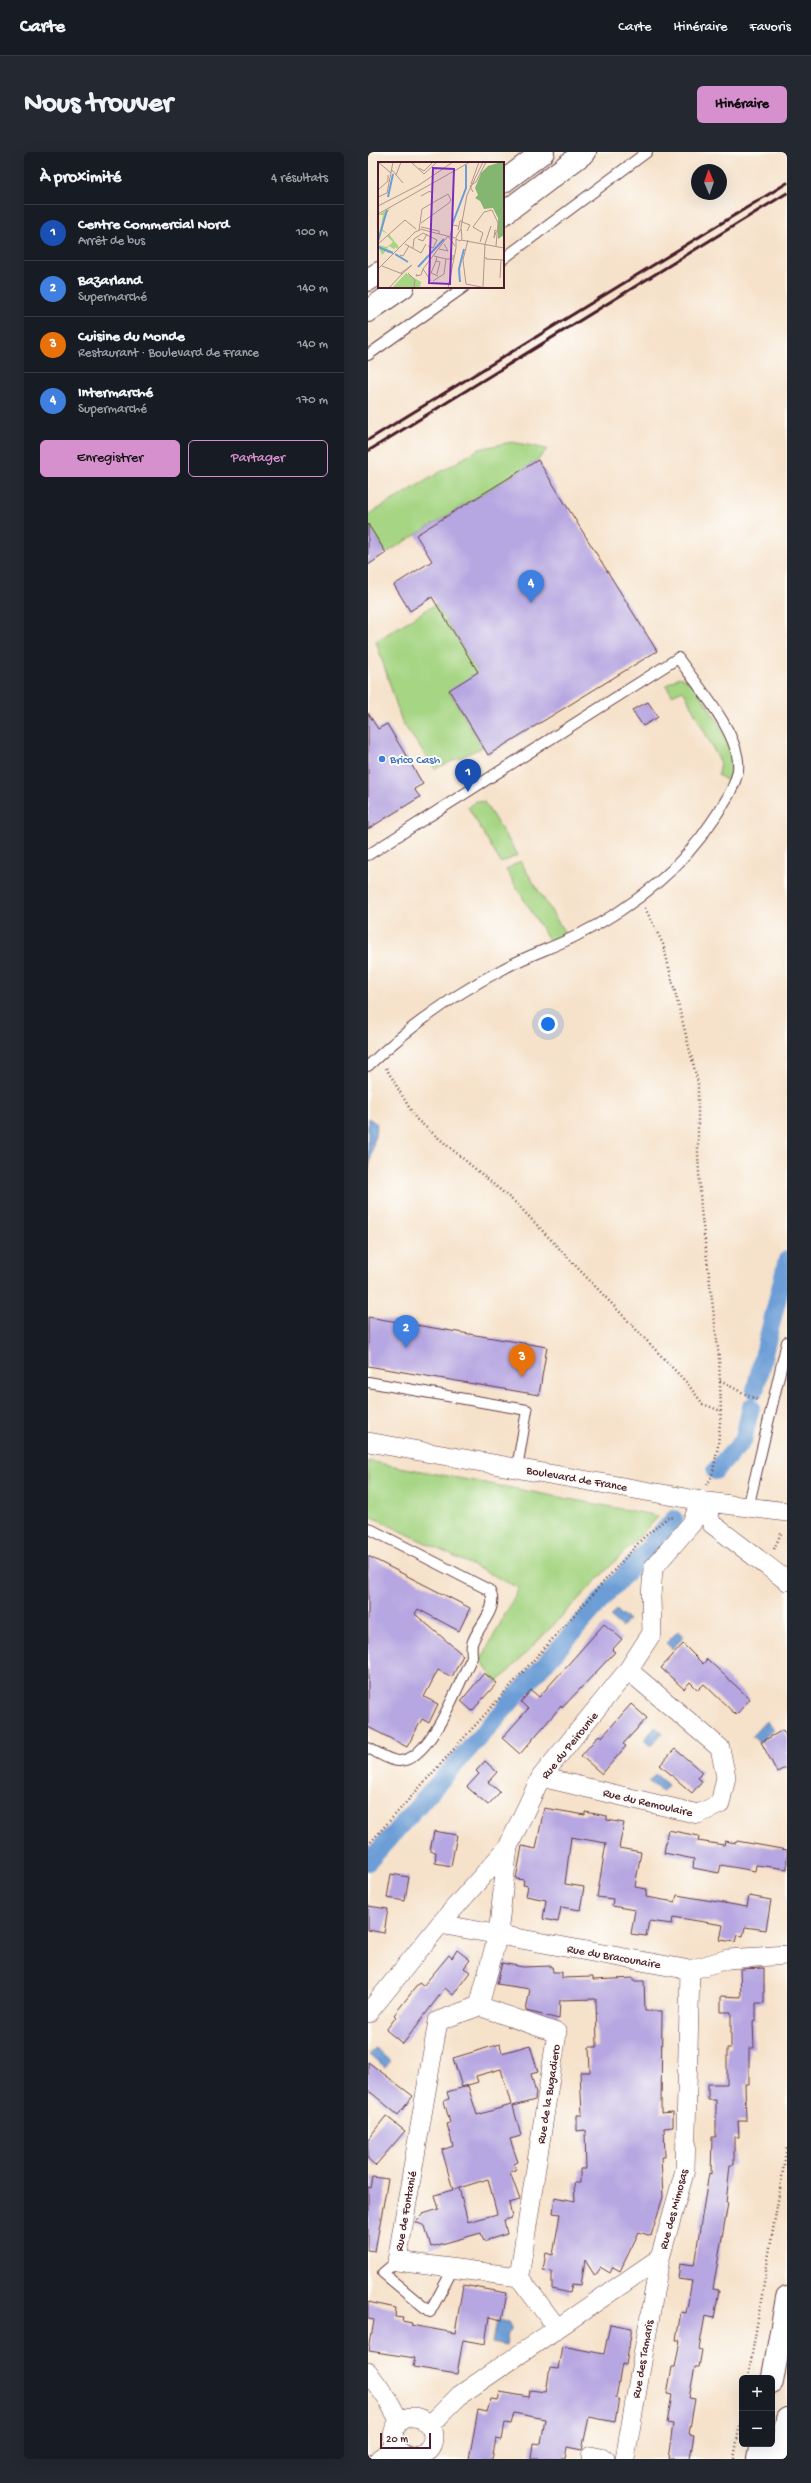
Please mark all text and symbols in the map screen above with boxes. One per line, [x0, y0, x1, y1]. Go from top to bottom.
text: Carte [20, 16, 65, 39]
text: Carte [618, 19, 652, 36]
text: Itinéraire [674, 19, 727, 36]
text: Favoris [749, 19, 791, 36]
button: Itinéraire [697, 86, 787, 123]
text: Nous trouver [24, 88, 173, 121]
inset map [378, 162, 504, 288]
north arrow [691, 164, 727, 200]
text: À proximité [40, 168, 121, 188]
text: 4 résultats [271, 171, 328, 186]
text: Centre Commercial Nord [78, 216, 229, 234]
text: 1 [50, 225, 56, 240]
text: 100 m [296, 225, 328, 240]
text: Arrêt de bus [78, 234, 145, 249]
text: Bazarland [78, 272, 142, 290]
text: 2 [50, 281, 56, 296]
text: 140 m [297, 281, 328, 296]
text: Supermarché [78, 290, 147, 305]
text: Cuisine du Monde [78, 328, 185, 346]
text: 3 [50, 337, 56, 352]
text: 140 m [297, 337, 328, 352]
text: Restaurant · Boulevard de France [78, 346, 259, 361]
text: Intermarché [78, 384, 153, 402]
text: 4 [50, 393, 56, 408]
text: 170 m [296, 393, 328, 408]
text: Supermarché [78, 402, 147, 417]
button: Enregistrer [40, 440, 180, 477]
button: Partager [188, 440, 328, 477]
pin: 4 [518, 570, 544, 603]
marker: Brico Cash [377, 754, 387, 764]
place label: Brico Cash [389, 754, 441, 768]
pin: 1 [455, 759, 481, 792]
your location [538, 1014, 558, 1034]
pin: 2 [393, 1315, 419, 1348]
pin: 3 [509, 1344, 535, 1377]
street label: Boulevard de France [524, 1464, 629, 1496]
street label: Rue du Peirounie [539, 1709, 602, 1783]
street label: Rue du Remoulaire [601, 1787, 695, 1821]
street label: Rue du Bracounaire [566, 1943, 662, 1973]
street label: Rue de la Bugadiero [535, 2043, 565, 2145]
street label: Rue des Mimosas [657, 2167, 693, 2251]
street label: Rue de Fontanié [393, 2169, 421, 2253]
street label: Rue des Tamaris [630, 2319, 658, 2400]
map controls [739, 2375, 775, 2447]
button: + [739, 2375, 775, 2411]
button: − [739, 2411, 775, 2447]
scale bar [380, 2431, 431, 2450]
text: 20 m [386, 2434, 408, 2446]

